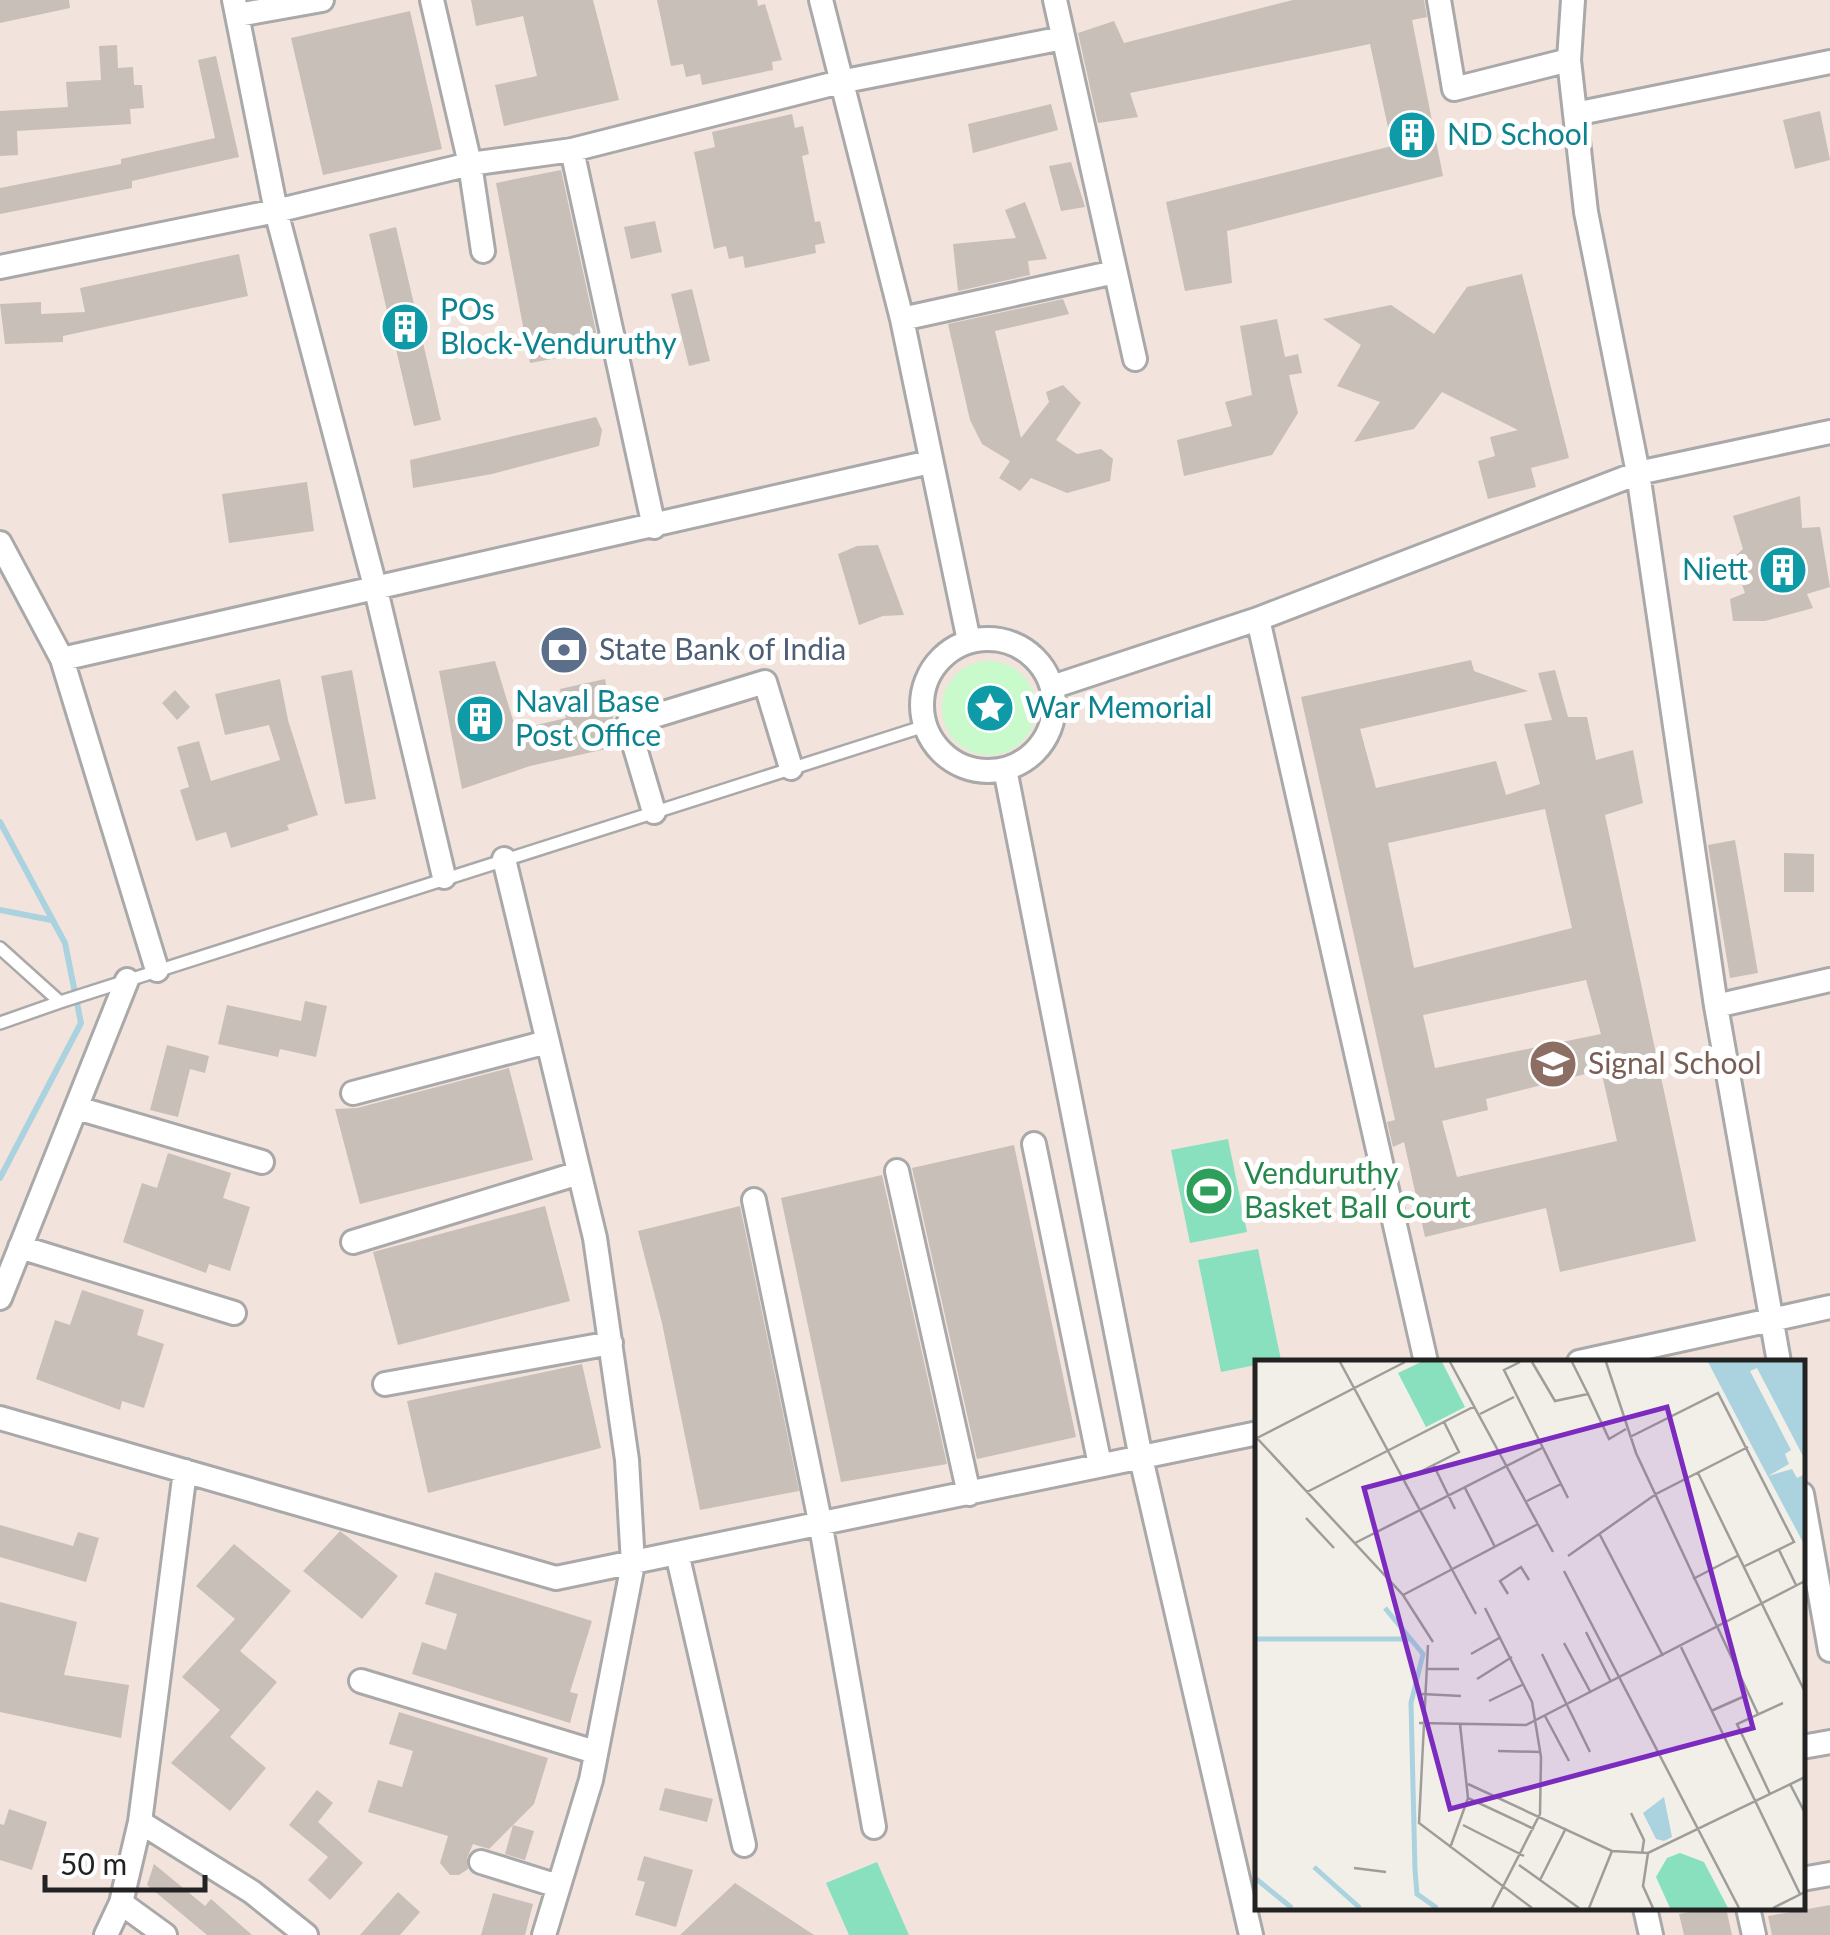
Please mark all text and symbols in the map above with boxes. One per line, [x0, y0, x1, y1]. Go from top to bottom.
building icon: ND School [1386, 109, 1438, 161]
place label: ND School [1447, 115, 1589, 151]
place label: POs Block-Venduruthy [440, 290, 677, 360]
building icon: POs Block-Venduruthy [379, 301, 431, 353]
building icon: Niett [1757, 544, 1809, 596]
place label: Niett [1682, 550, 1749, 586]
bank icon: State Bank of India [538, 624, 590, 676]
place label: State Bank of India [599, 630, 846, 666]
place label: Naval Base Post Office [515, 682, 661, 752]
place icon: War Memorial [964, 682, 1016, 734]
place label: War Memorial [1025, 688, 1212, 724]
building icon: Naval Base Post Office [454, 693, 506, 745]
school or university icon: Signal School [1527, 1038, 1579, 1090]
place label: Signal School [1588, 1044, 1762, 1080]
place label: Venduruthy Basket Ball Court [1244, 1154, 1471, 1224]
sports icon: Venduruthy Basket Ball Court [1183, 1165, 1235, 1217]
inset map [1255, 1360, 1805, 1910]
scale bar [45, 1830, 205, 1892]
text: 50 m [60, 1845, 127, 1881]

